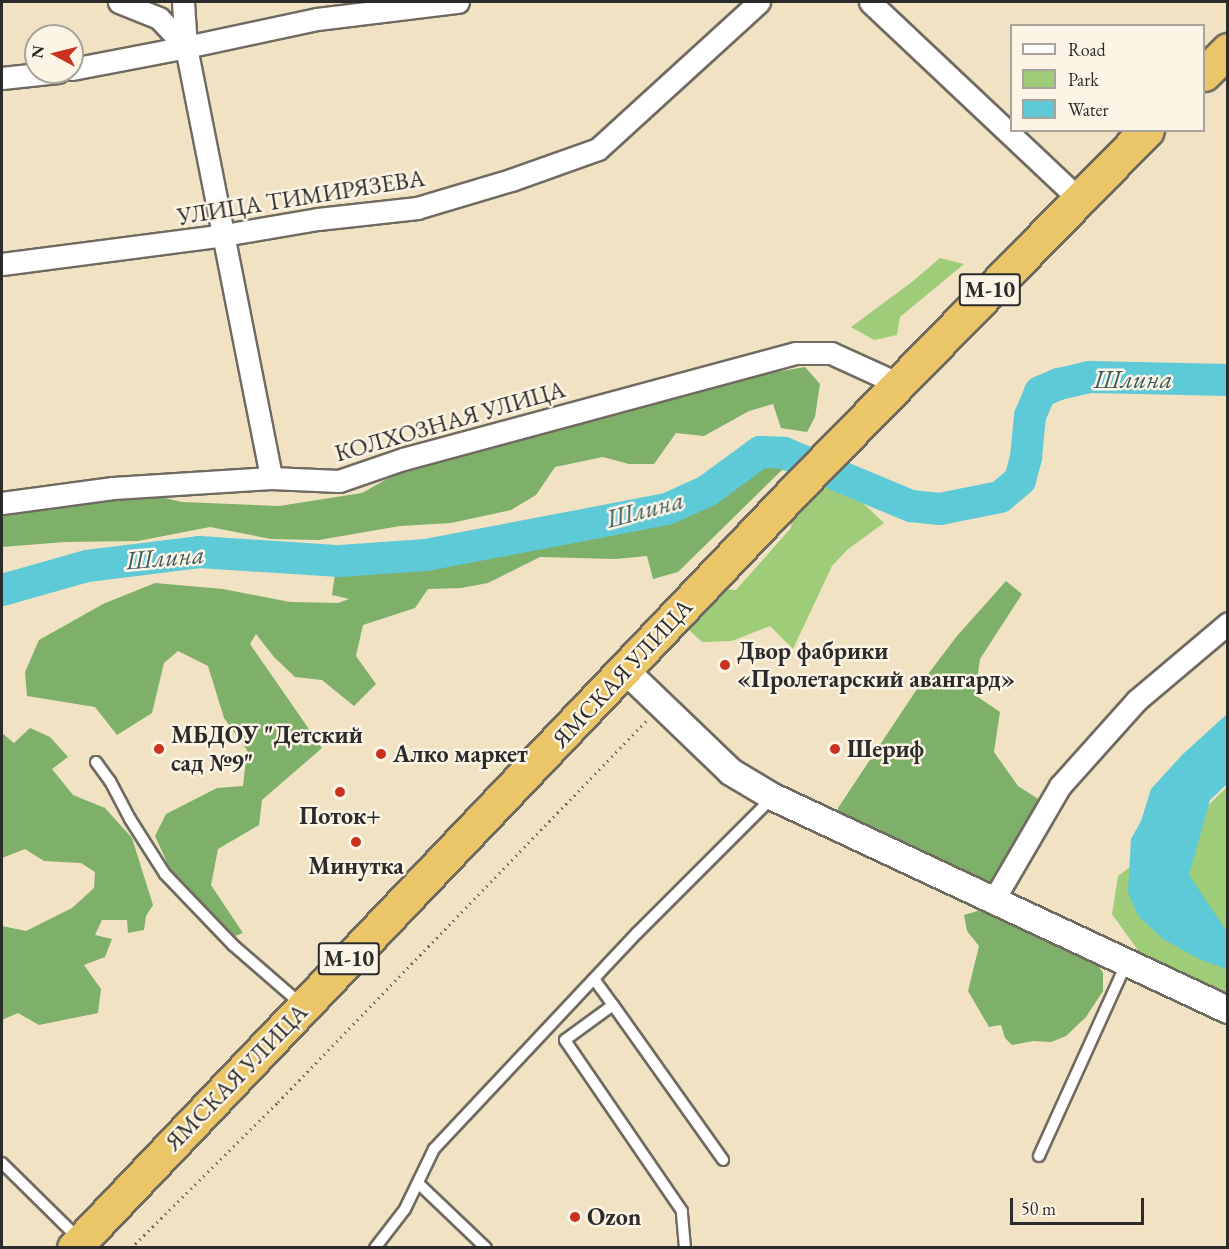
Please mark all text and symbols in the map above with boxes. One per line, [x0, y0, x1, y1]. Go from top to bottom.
north arrow [24, 24, 84, 84]
legend [1010, 24, 1205, 132]
text: Road [1068, 38, 1106, 61]
text: N [26, 44, 49, 60]
text: Park [1068, 68, 1099, 91]
text: Water [1068, 98, 1109, 121]
street label: УЛИЦА ТИМИРЯЗЕВА [175, 163, 427, 231]
road number: М-10 [958, 271, 1022, 309]
water label: Шлина [1093, 364, 1173, 396]
street label: КОЛХОЗНАЯ УЛИЦА [331, 374, 569, 468]
water label: Шлина [603, 485, 687, 535]
water label: Шлина [124, 539, 206, 577]
street label: ЯМСКАЯ УЛИЦА [546, 592, 698, 754]
place label: Двор фабрики «Пролетарский авангард» [737, 637, 1015, 693]
marker: Двор фабрики «Пролетарский авангард» [718, 658, 732, 672]
place label: МБДОУ "Детский сад №9" [171, 721, 363, 777]
place label: Шериф [847, 735, 924, 763]
place label: Алко маркет [393, 740, 528, 768]
marker: МБДОУ "Детский сад №9" [152, 742, 166, 756]
marker: Шериф [828, 742, 842, 756]
marker: Алко маркет [374, 747, 388, 761]
marker: Поток+ [333, 785, 347, 799]
place label: Поток+ [299, 802, 381, 830]
marker: Минутка [349, 835, 363, 849]
place label: Минутка [308, 852, 404, 880]
road number: М-10 [318, 940, 380, 978]
street label: ЯМСКАЯ УЛИЦА [158, 997, 314, 1157]
scale bar [1013, 1186, 1146, 1224]
text: 50 m [1021, 1197, 1056, 1220]
place label: Ozon [587, 1203, 641, 1231]
marker: Ozon [568, 1210, 582, 1224]

